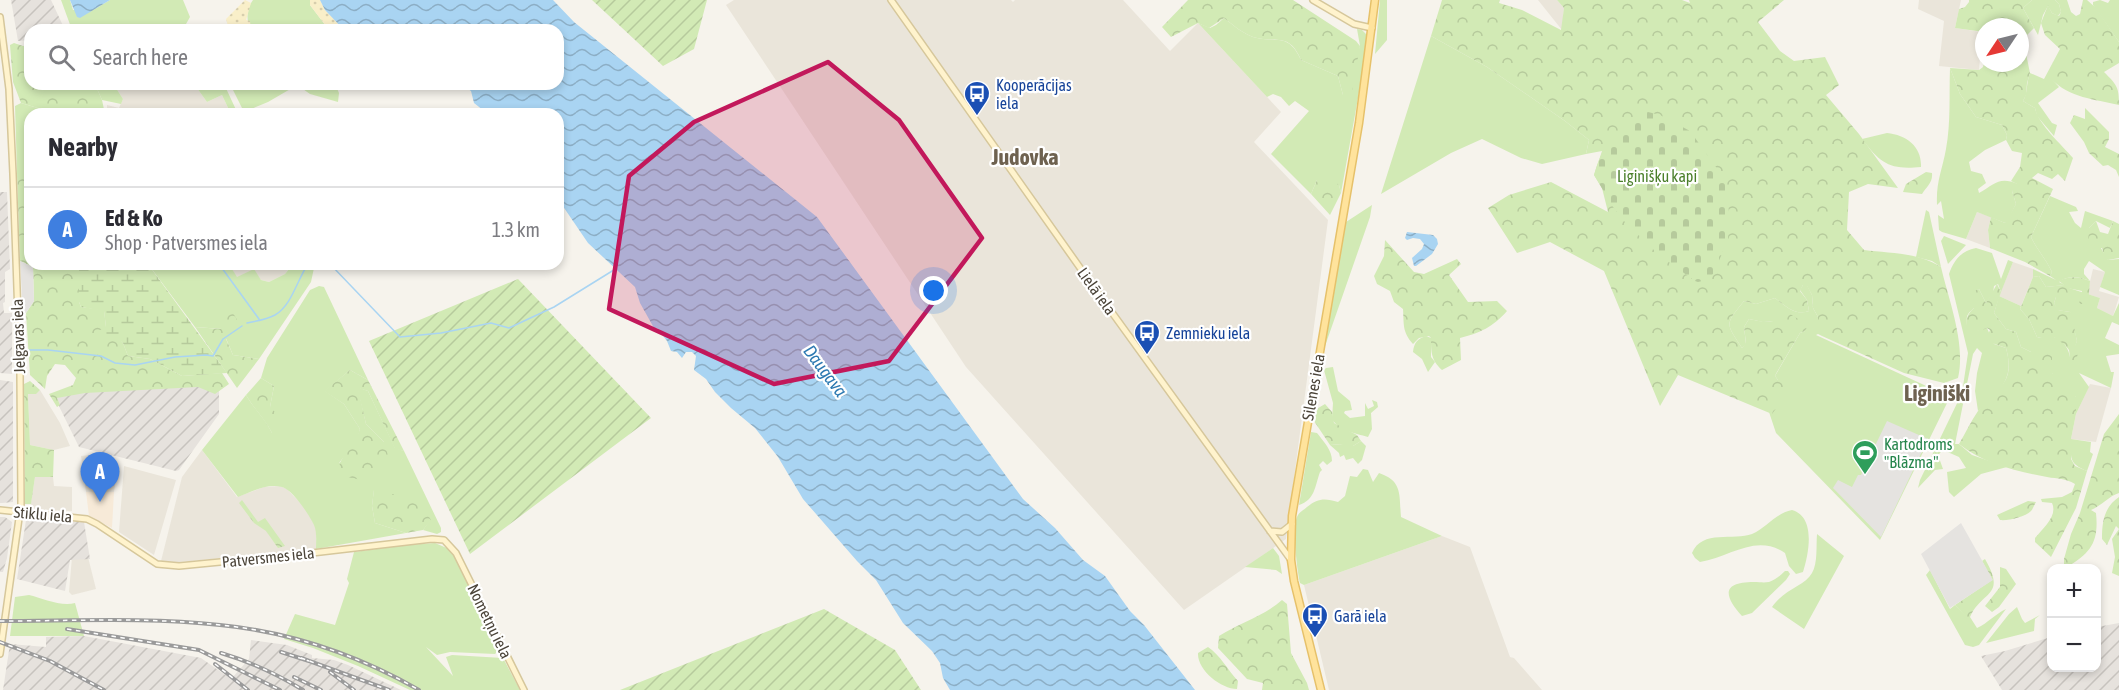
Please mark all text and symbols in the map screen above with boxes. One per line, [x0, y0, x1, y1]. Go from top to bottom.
north arrow [1975, 18, 2029, 72]
search box [24, 24, 564, 90]
icon: search [45, 41, 78, 74]
text: Search here [93, 44, 188, 70]
place label: Kooperācijas iela [996, 76, 1072, 112]
bus stop icon: Kooperācijas iela [962, 79, 992, 117]
text: Nearby [48, 132, 118, 162]
district label: Judovka [990, 144, 1059, 170]
park label: Liginišķu kapi [1617, 167, 1697, 186]
text: Ed & Ko [105, 205, 163, 231]
text: A [63, 218, 72, 241]
text: 1.3 km [492, 218, 540, 241]
text: Shop · Patversmes iela [105, 231, 268, 254]
street label: Lielā iela [1074, 264, 1120, 318]
your location [919, 276, 948, 305]
street label: Jelgavas iela [8, 298, 29, 374]
bus stop icon: Zemnieku iela [1132, 318, 1162, 356]
place label: Zemnieku iela [1166, 324, 1250, 342]
water label: Daugava [799, 341, 852, 401]
street label: Silenes iela [1298, 352, 1328, 422]
district label: Liginiški [1904, 380, 1970, 406]
place label: Kartodroms "Blāzma" [1884, 435, 1953, 471]
sports icon: Kartodroms "Blāzma" [1850, 438, 1880, 476]
pin: A [80, 452, 120, 502]
street label: Stiklu iela [13, 502, 73, 526]
street label: Patversmes iela [221, 543, 315, 571]
map controls [2047, 564, 2101, 672]
button: + [2047, 564, 2101, 618]
street label: Nometņu iela [463, 581, 516, 662]
bus stop icon: Garā iela [1300, 601, 1330, 639]
place label: Garā iela [1334, 607, 1387, 625]
button: − [2047, 618, 2101, 672]

